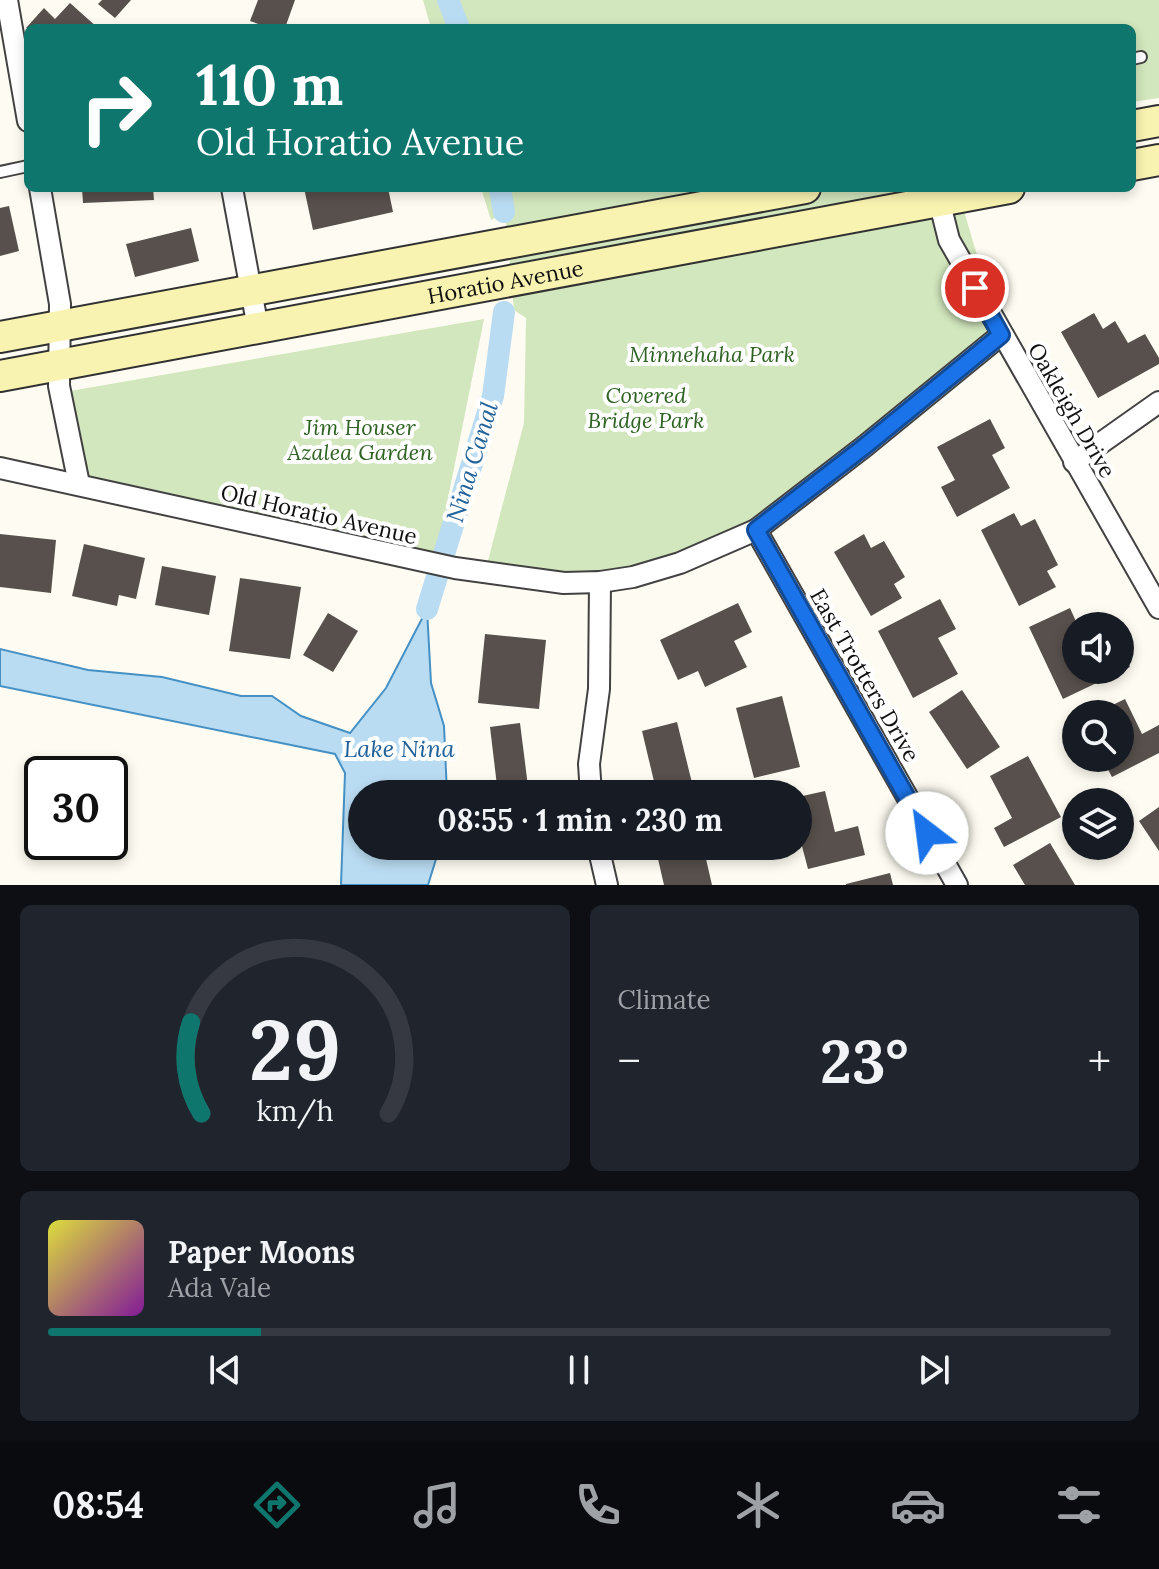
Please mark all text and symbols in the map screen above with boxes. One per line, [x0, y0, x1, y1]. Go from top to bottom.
text: 110 m [196, 49, 343, 120]
icon: right [64, 56, 168, 160]
text: Old Horatio Avenue [196, 119, 524, 165]
street label: Horatio Avenue [425, 254, 586, 310]
pin [941, 254, 1009, 322]
icon: arrive [953, 266, 997, 310]
street label: Oakleigh Drive [1022, 337, 1122, 483]
park label: Minnehaha Park [629, 340, 795, 368]
park label: Covered Bridge Park [588, 381, 704, 434]
water label: Nina Canal [439, 398, 505, 526]
park label: Jim Houser Azalea Garden [286, 413, 433, 466]
street label: Old Horatio Avenue [218, 478, 420, 550]
street label: East Trotters Drive [804, 583, 926, 767]
map controls [1062, 612, 1134, 860]
button: sound [1062, 612, 1134, 684]
button: search [1062, 700, 1134, 772]
water label: Lake Nina [343, 733, 455, 764]
speed limit sign: 30 [24, 756, 128, 860]
button: layers [1062, 788, 1134, 860]
position arrow [885, 791, 969, 875]
text: 08:55 · 1 min · 230 m [437, 801, 723, 839]
text: Climate [618, 983, 711, 1016]
text: 29 [249, 996, 341, 1103]
text: 23° [820, 1023, 909, 1099]
text: − [618, 1033, 641, 1089]
text: + [1088, 1033, 1111, 1089]
text: km/h [256, 1092, 333, 1129]
text: Paper Moons [168, 1233, 355, 1271]
text: Ada Vale [168, 1271, 271, 1304]
icon: previous [203, 1348, 247, 1392]
icon: pause [557, 1348, 601, 1392]
icon: next [912, 1348, 956, 1392]
icon: directions [249, 1477, 305, 1533]
icon: music [409, 1477, 465, 1533]
icon: phone [570, 1477, 626, 1533]
icon: climate [730, 1477, 786, 1533]
icon: car [890, 1477, 946, 1533]
icon: filters [1051, 1477, 1107, 1533]
text: 08:54 [52, 1482, 144, 1528]

